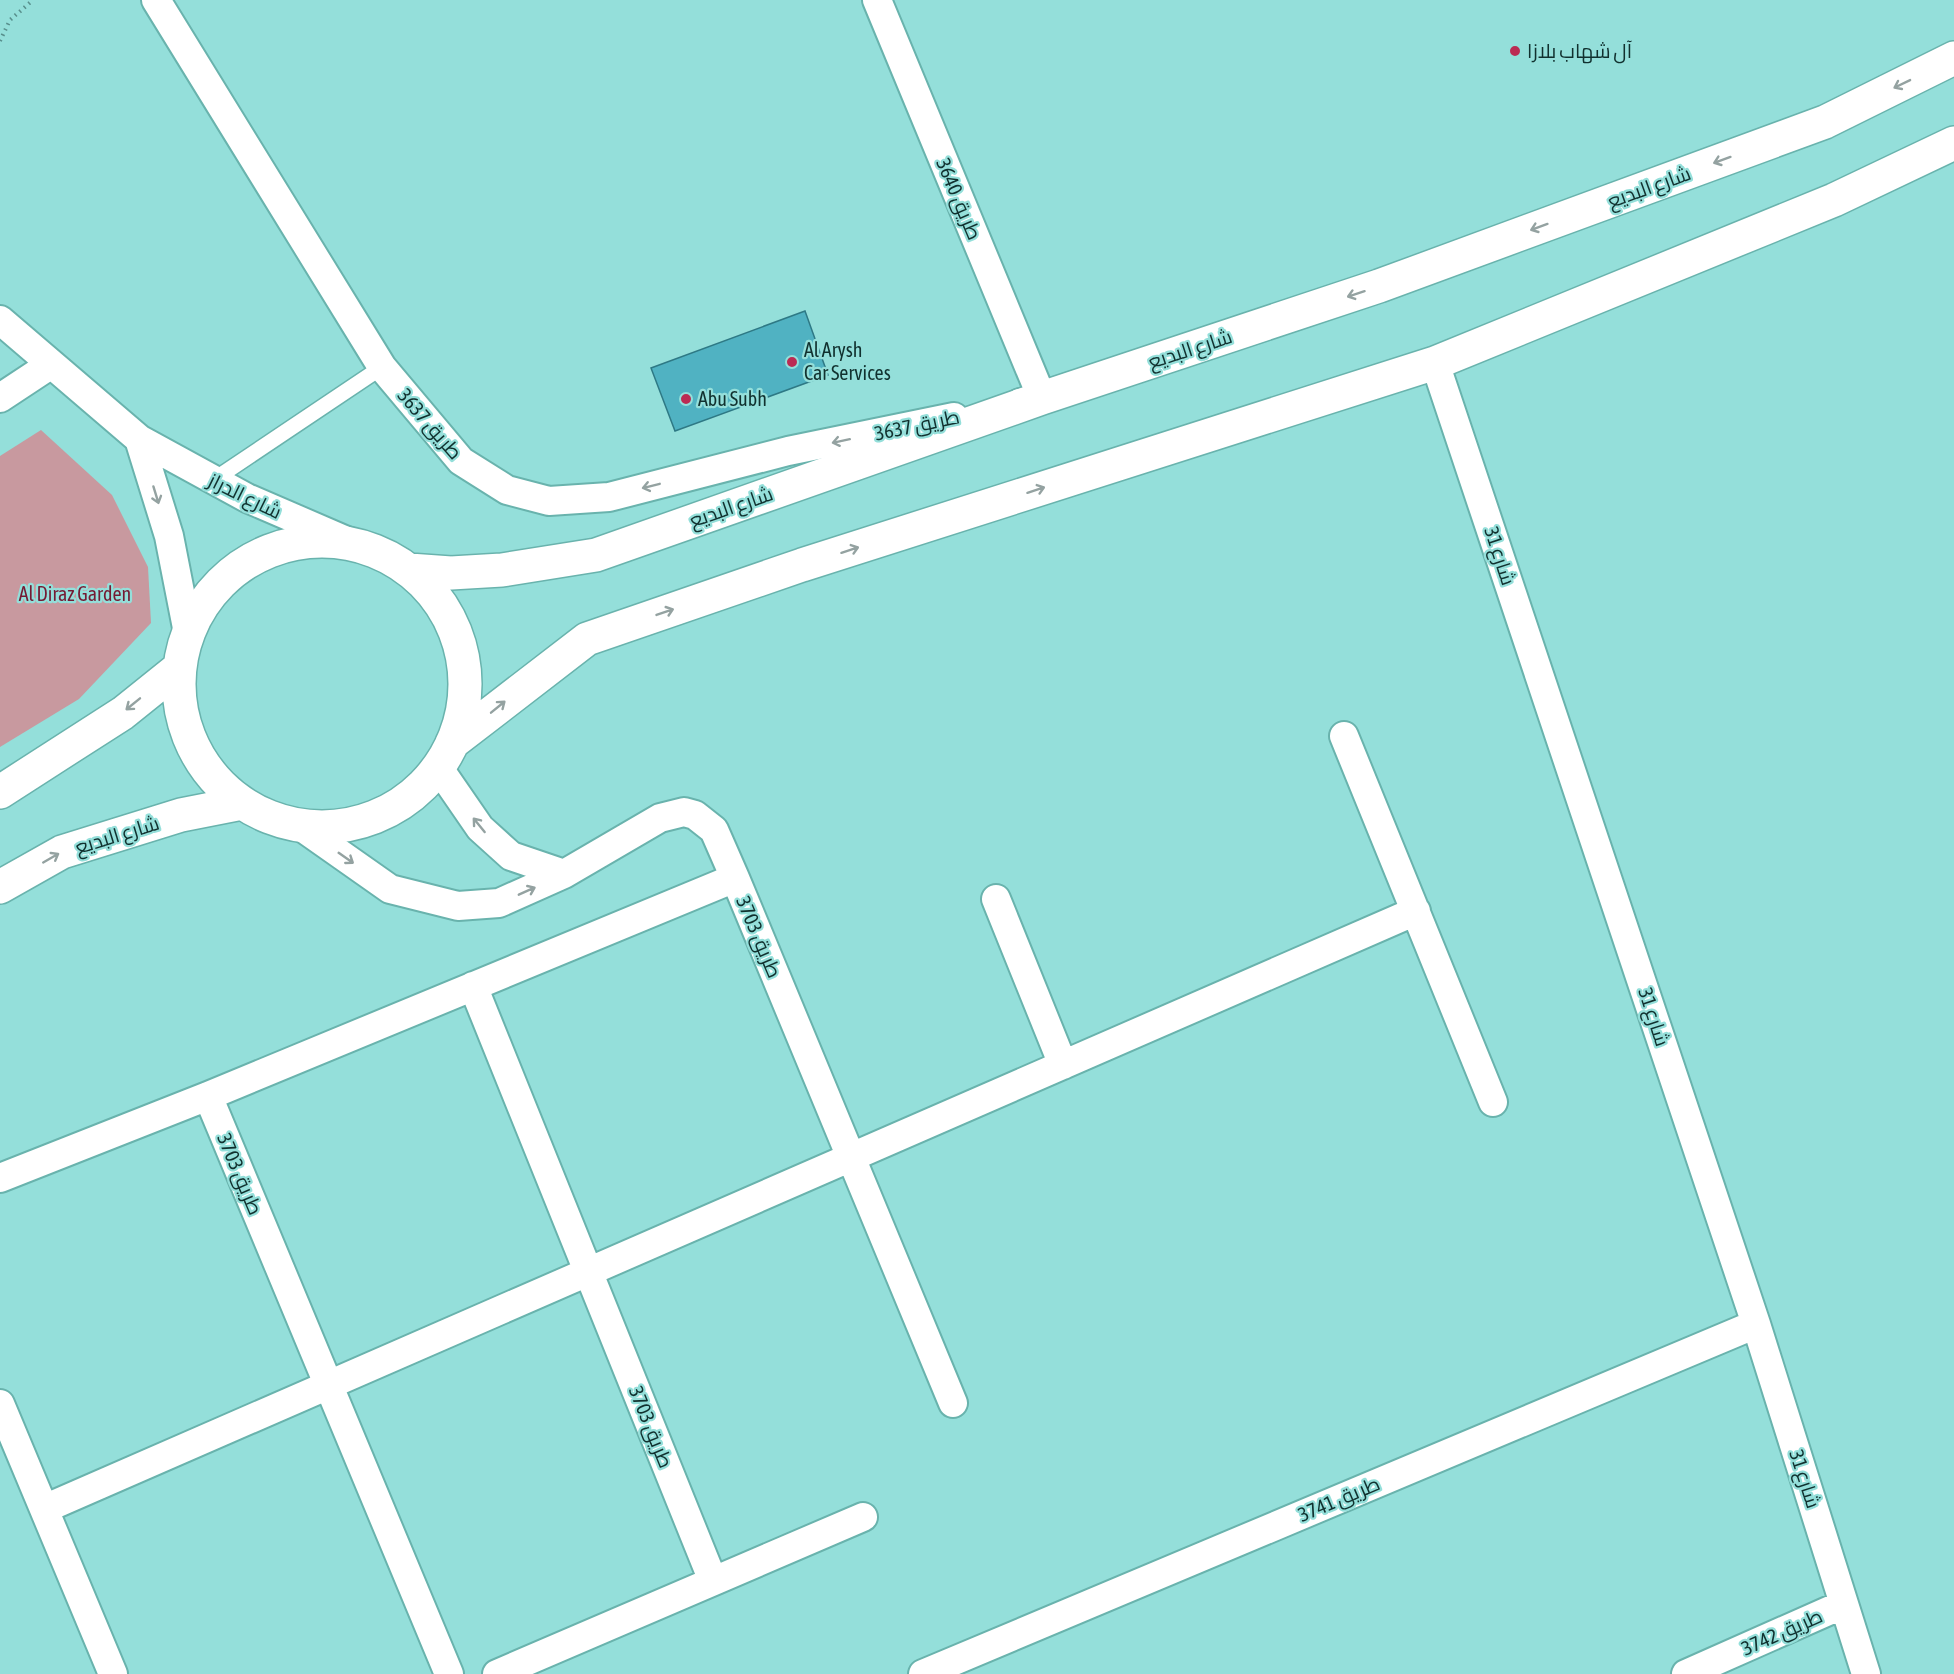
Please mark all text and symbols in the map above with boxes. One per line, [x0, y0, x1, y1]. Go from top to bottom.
place label: آل شهاب بلازا [1527, 39, 1633, 64]
marker: آل شهاب بلازا [1508, 44, 1522, 58]
one-way arrow [1893, 79, 1911, 90]
street label: طريق 3640 [930, 155, 987, 244]
one-way arrow [1713, 155, 1732, 166]
street label: شارع البديع [1604, 161, 1695, 215]
one-way arrow [1530, 223, 1549, 234]
one-way arrow [1347, 289, 1366, 300]
street label: شارع البديع [1145, 324, 1236, 376]
place label: Al Arysh Car Services [804, 338, 891, 384]
marker: Al Arysh Car Services [785, 355, 799, 369]
street label: طريق 3637 [392, 384, 467, 465]
place label: Abu Subh [698, 387, 767, 410]
marker: Abu Subh [679, 392, 693, 406]
street label: طريق 3637 [872, 404, 962, 447]
one-way arrow [831, 435, 850, 447]
street label: شارع الدراز [202, 467, 286, 526]
one-way arrow [642, 480, 661, 492]
street label: شارع البديع [686, 482, 777, 534]
one-way arrow [1026, 484, 1045, 495]
one-way arrow [151, 485, 162, 504]
street label: شارع 31 [1477, 524, 1521, 589]
one-way arrow [840, 543, 859, 554]
park label: Al Diraz Garden [19, 582, 131, 605]
one-way arrow [655, 606, 674, 617]
one-way arrow [126, 698, 142, 711]
one-way arrow [490, 700, 505, 714]
street label: شارع البديع [72, 811, 163, 861]
one-way arrow [473, 817, 486, 833]
one-way arrow [42, 852, 59, 864]
one-way arrow [338, 852, 354, 864]
one-way arrow [517, 884, 535, 896]
street label: طريق 3703 [730, 893, 787, 982]
street label: شارع 31 [1631, 985, 1675, 1050]
street label: طريق 3703 [211, 1130, 268, 1219]
street label: طريق 3703 [623, 1383, 678, 1472]
street label: شارع 31 [1782, 1447, 1826, 1512]
street label: طريق 3741 [1295, 1471, 1384, 1528]
street label: طريق 3742 [1738, 1604, 1827, 1661]

